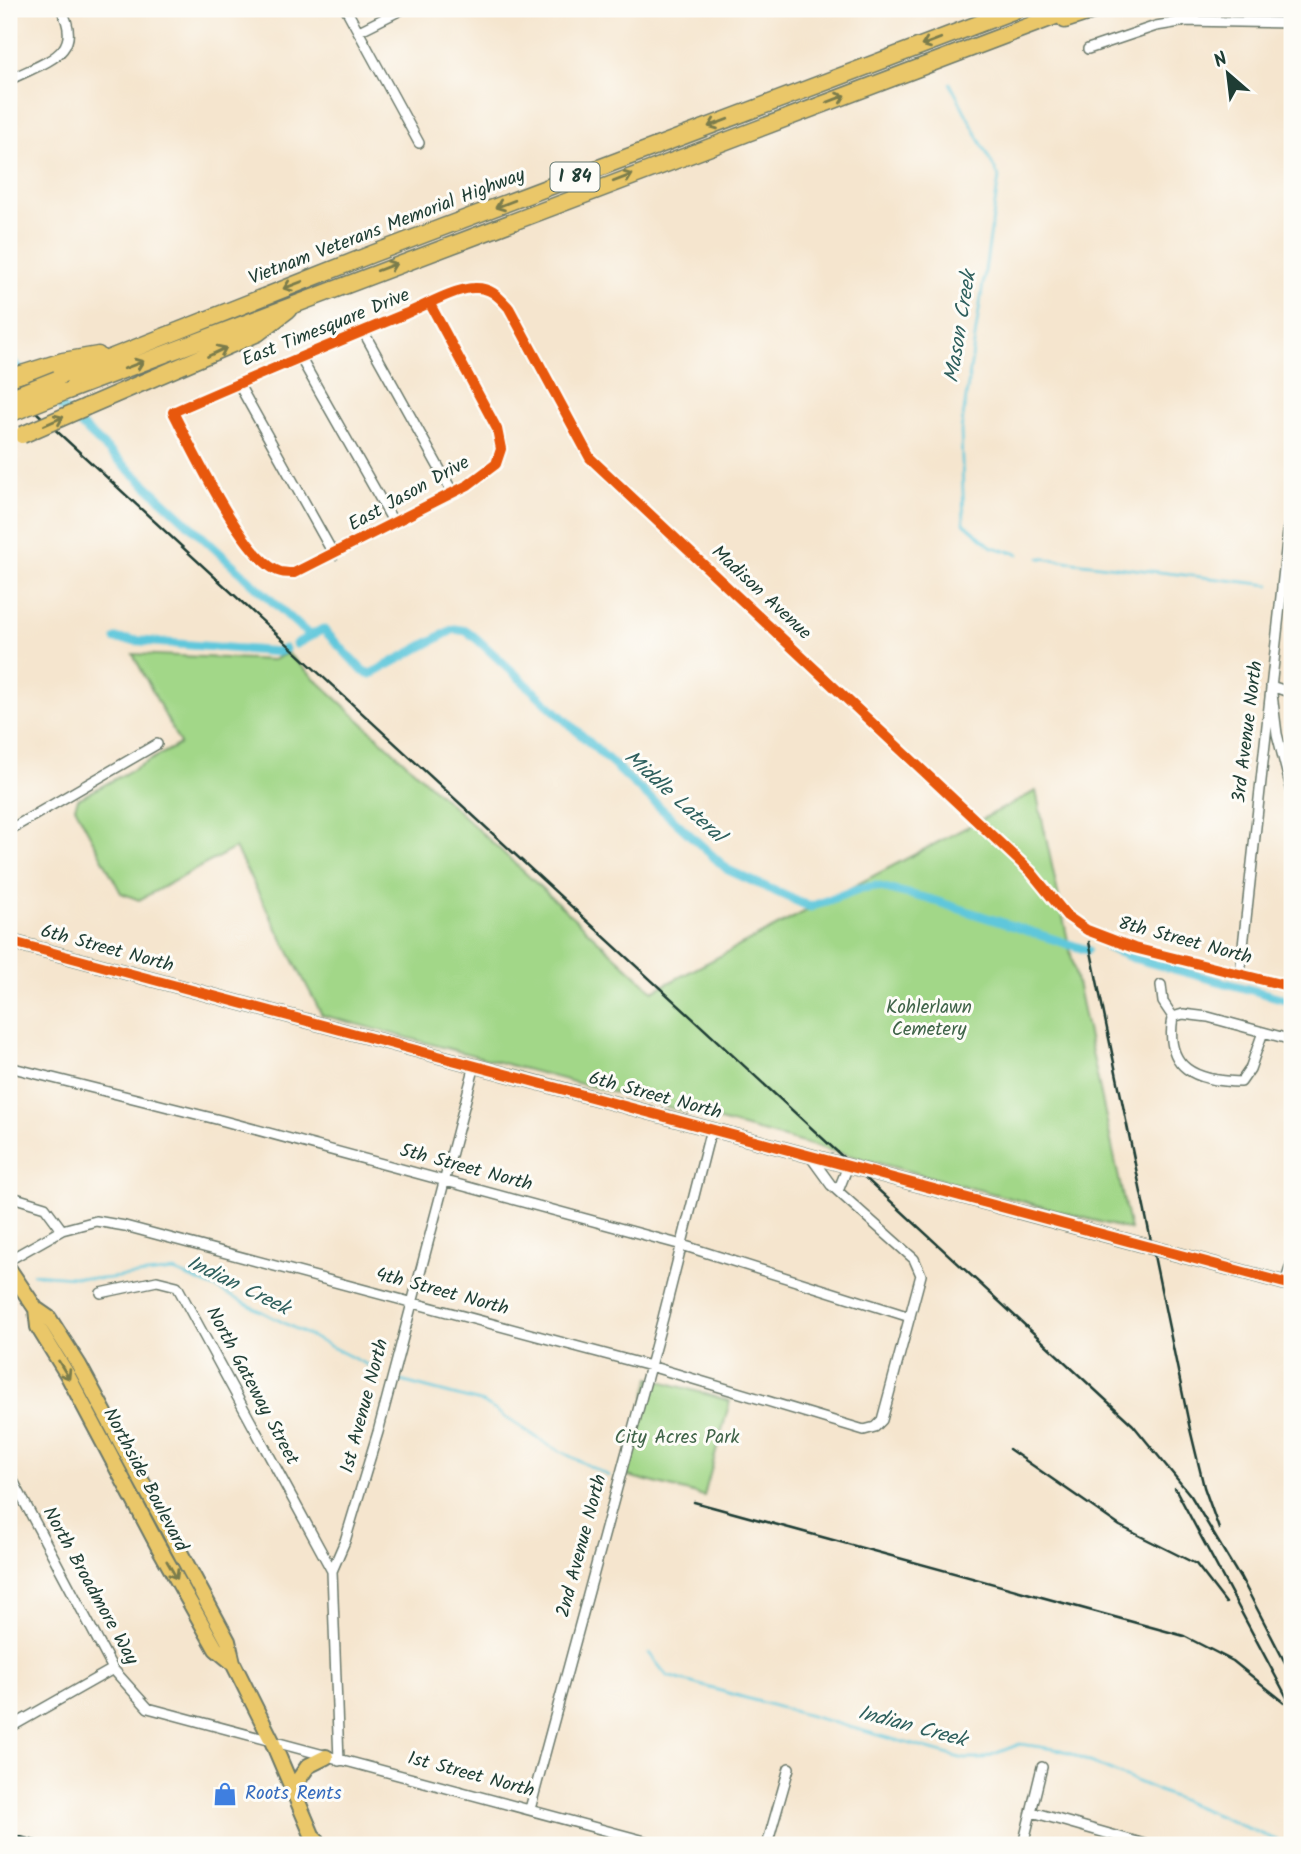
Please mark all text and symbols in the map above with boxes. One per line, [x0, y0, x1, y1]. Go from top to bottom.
one-way arrow [920, 37, 942, 49]
north arrow [1192, 38, 1262, 108]
text: N [1209, 45, 1233, 77]
one-way arrow [825, 91, 847, 104]
one-way arrow [707, 117, 729, 130]
street label: Vietnam Veterans Memorial Highway [244, 160, 531, 294]
road number: I 84 [550, 162, 600, 192]
one-way arrow [612, 171, 634, 184]
one-way arrow [495, 198, 517, 211]
one-way arrow [376, 259, 398, 272]
water label: Mason Creek [936, 266, 987, 385]
street label: East Timesquare Drive [238, 280, 415, 375]
one-way arrow [283, 280, 304, 293]
one-way arrow [206, 345, 227, 359]
one-way arrow [122, 358, 144, 370]
one-way arrow [43, 414, 64, 427]
street label: East Jason Drive [343, 448, 476, 540]
street label: Madison Avenue [704, 538, 818, 648]
street label: 3rd Avenue North [1224, 659, 1272, 805]
water label: Middle Lateral [616, 742, 735, 854]
street label: 8th Street North [1115, 909, 1255, 973]
street label: 6th Street North [37, 917, 177, 981]
park label: Kohlerlawn Cemetery [886, 993, 972, 1045]
street label: 6th Street North [585, 1064, 725, 1128]
street label: 5th Street North [396, 1136, 536, 1200]
water label: Indian Creek [181, 1247, 298, 1327]
street label: 4th Street North [372, 1260, 512, 1324]
street label: North Gateway Street [197, 1301, 307, 1471]
street label: 1st Avenue North [333, 1336, 397, 1476]
one-way arrow [57, 1359, 71, 1379]
street label: Northside Boulevard [94, 1403, 196, 1558]
park label: City Acres Park [615, 1423, 739, 1453]
street label: 2nd Avenue North [548, 1471, 616, 1621]
street label: North Broadmore Way [34, 1501, 147, 1672]
one-way arrow [165, 1560, 179, 1580]
water label: Indian Creek [854, 1697, 973, 1758]
street label: 1st Street North [404, 1744, 538, 1806]
place label: Roots Rents [245, 1779, 342, 1809]
shop icon: Roots Rents [211, 1780, 239, 1808]

